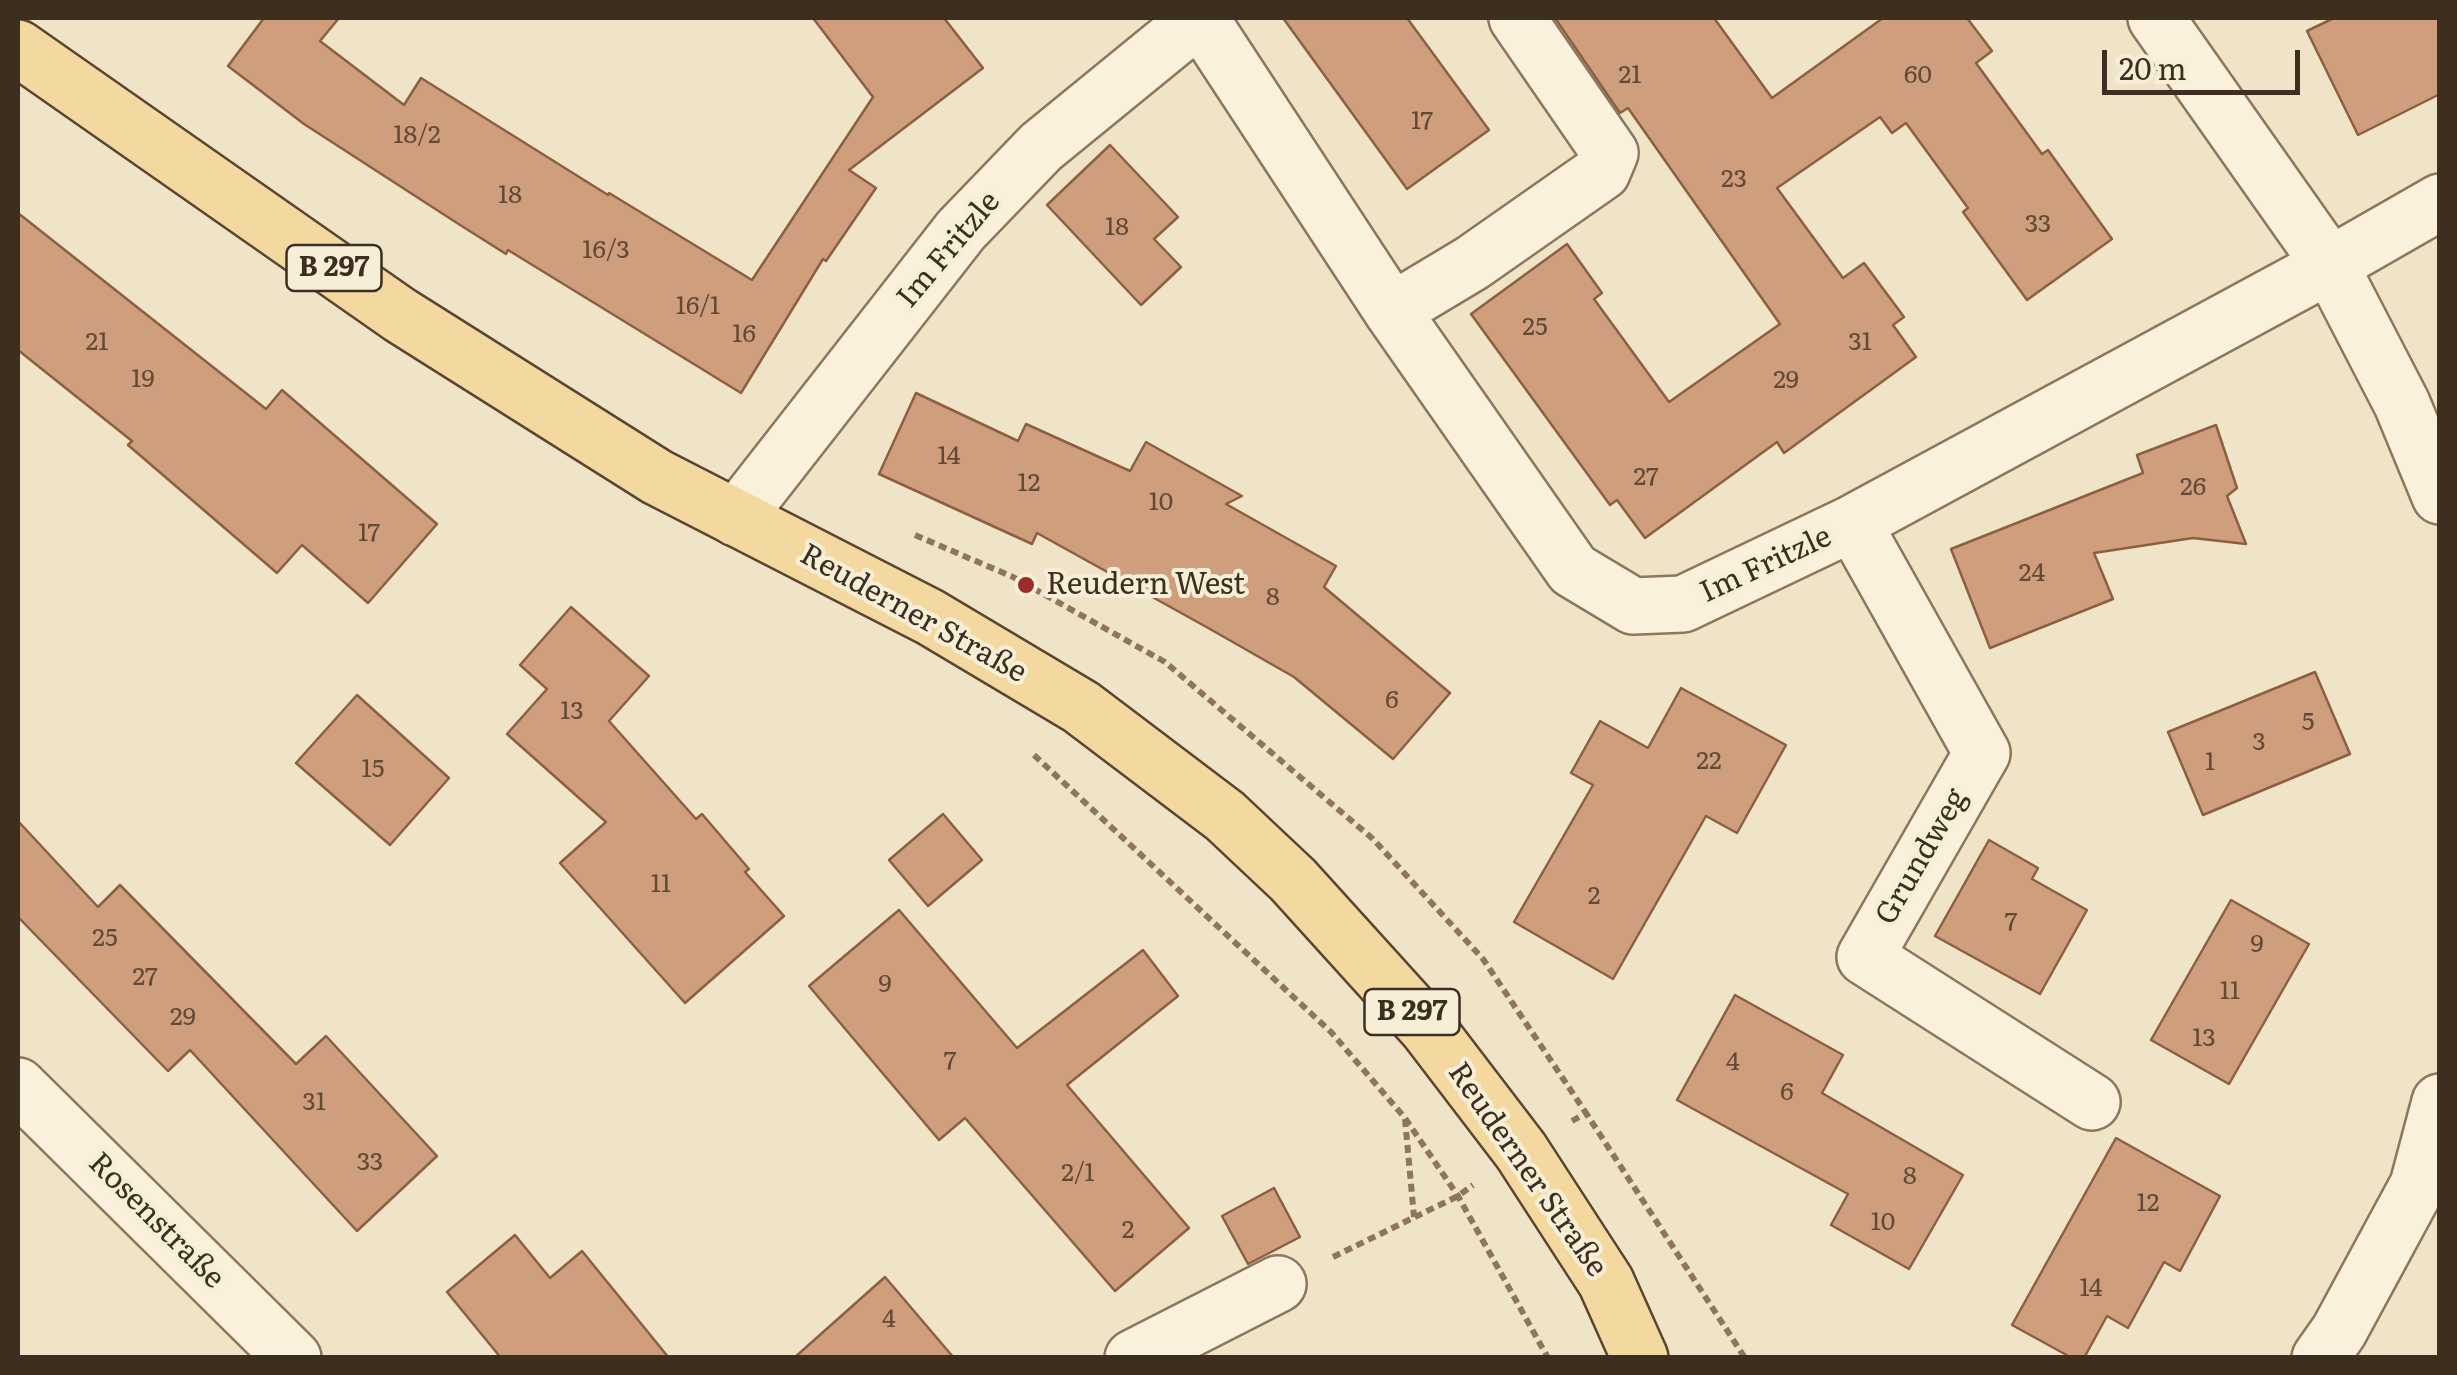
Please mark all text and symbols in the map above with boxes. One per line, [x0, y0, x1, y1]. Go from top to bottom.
scale bar [2107, 30, 2304, 92]
text: 20 m [2119, 45, 2187, 89]
house number: 21 [1619, 61, 1641, 91]
house number: 60 [1904, 61, 1932, 91]
house number: 17 [1411, 107, 1433, 137]
house number: 18/2 [393, 121, 441, 151]
house number: 23 [1721, 165, 1747, 195]
house number: 18 [498, 181, 522, 211]
street label: Im Fritzle [890, 185, 1008, 315]
house number: 33 [2025, 210, 2051, 240]
house number: 18 [1105, 213, 1129, 243]
house number: 16/3 [582, 236, 630, 266]
road number: B 297 [286, 245, 382, 291]
house number: 16/1 [676, 292, 720, 322]
house number: 25 [1522, 313, 1548, 343]
house number: 16 [732, 320, 756, 350]
house number: 21 [86, 328, 108, 358]
house number: 31 [1848, 328, 1872, 358]
house number: 19 [131, 365, 155, 395]
house number: 29 [1773, 366, 1799, 396]
house number: 14 [938, 442, 960, 472]
house number: 27 [1633, 463, 1659, 493]
house number: 12 [1018, 469, 1040, 499]
house number: 26 [2180, 473, 2206, 503]
house number: 10 [1149, 488, 1173, 518]
house number: 17 [358, 519, 380, 549]
street label: Im Fritzle [1695, 519, 1837, 611]
street label: Reuderner Straße [793, 537, 1033, 691]
house number: 24 [2019, 559, 2045, 589]
place label: Reudern West [1046, 567, 1245, 603]
marker: Reudern West [1015, 574, 1037, 596]
house number: 8 [1266, 583, 1280, 613]
house number: 6 [1385, 686, 1399, 716]
house number: 13 [560, 697, 584, 727]
house number: 5 [2302, 708, 2314, 738]
house number: 3 [2252, 728, 2266, 758]
house number: 22 [1696, 747, 1722, 777]
house number: 1 [2205, 748, 2215, 778]
house number: 15 [362, 755, 384, 785]
street label: Grundweg [1869, 783, 1975, 931]
house number: 11 [651, 870, 671, 900]
house number: 2 [1588, 882, 1600, 912]
house number: 7 [2005, 908, 2017, 938]
house number: 25 [92, 924, 118, 954]
house number: 9 [2250, 930, 2264, 960]
house number: 27 [132, 963, 158, 993]
house number: 9 [878, 970, 892, 1000]
house number: 11 [2220, 977, 2240, 1007]
road number: B 297 [1364, 989, 1460, 1035]
house number: 29 [170, 1003, 196, 1033]
house number: 13 [2192, 1024, 2216, 1054]
house number: 7 [944, 1047, 956, 1077]
house number: 4 [1726, 1048, 1740, 1078]
street label: Reuderner Straße [1440, 1056, 1614, 1284]
house number: 6 [1780, 1078, 1794, 1108]
house number: 31 [302, 1088, 326, 1118]
street label: Rosenstraße [81, 1146, 231, 1296]
house number: 33 [357, 1148, 383, 1178]
house number: 2/1 [1061, 1159, 1095, 1189]
house number: 8 [1903, 1162, 1917, 1192]
house number: 12 [2137, 1189, 2159, 1219]
house number: 10 [1871, 1208, 1895, 1238]
house number: 2 [1122, 1216, 1134, 1246]
house number: 14 [2080, 1274, 2102, 1304]
house number: 4 [882, 1305, 896, 1335]

